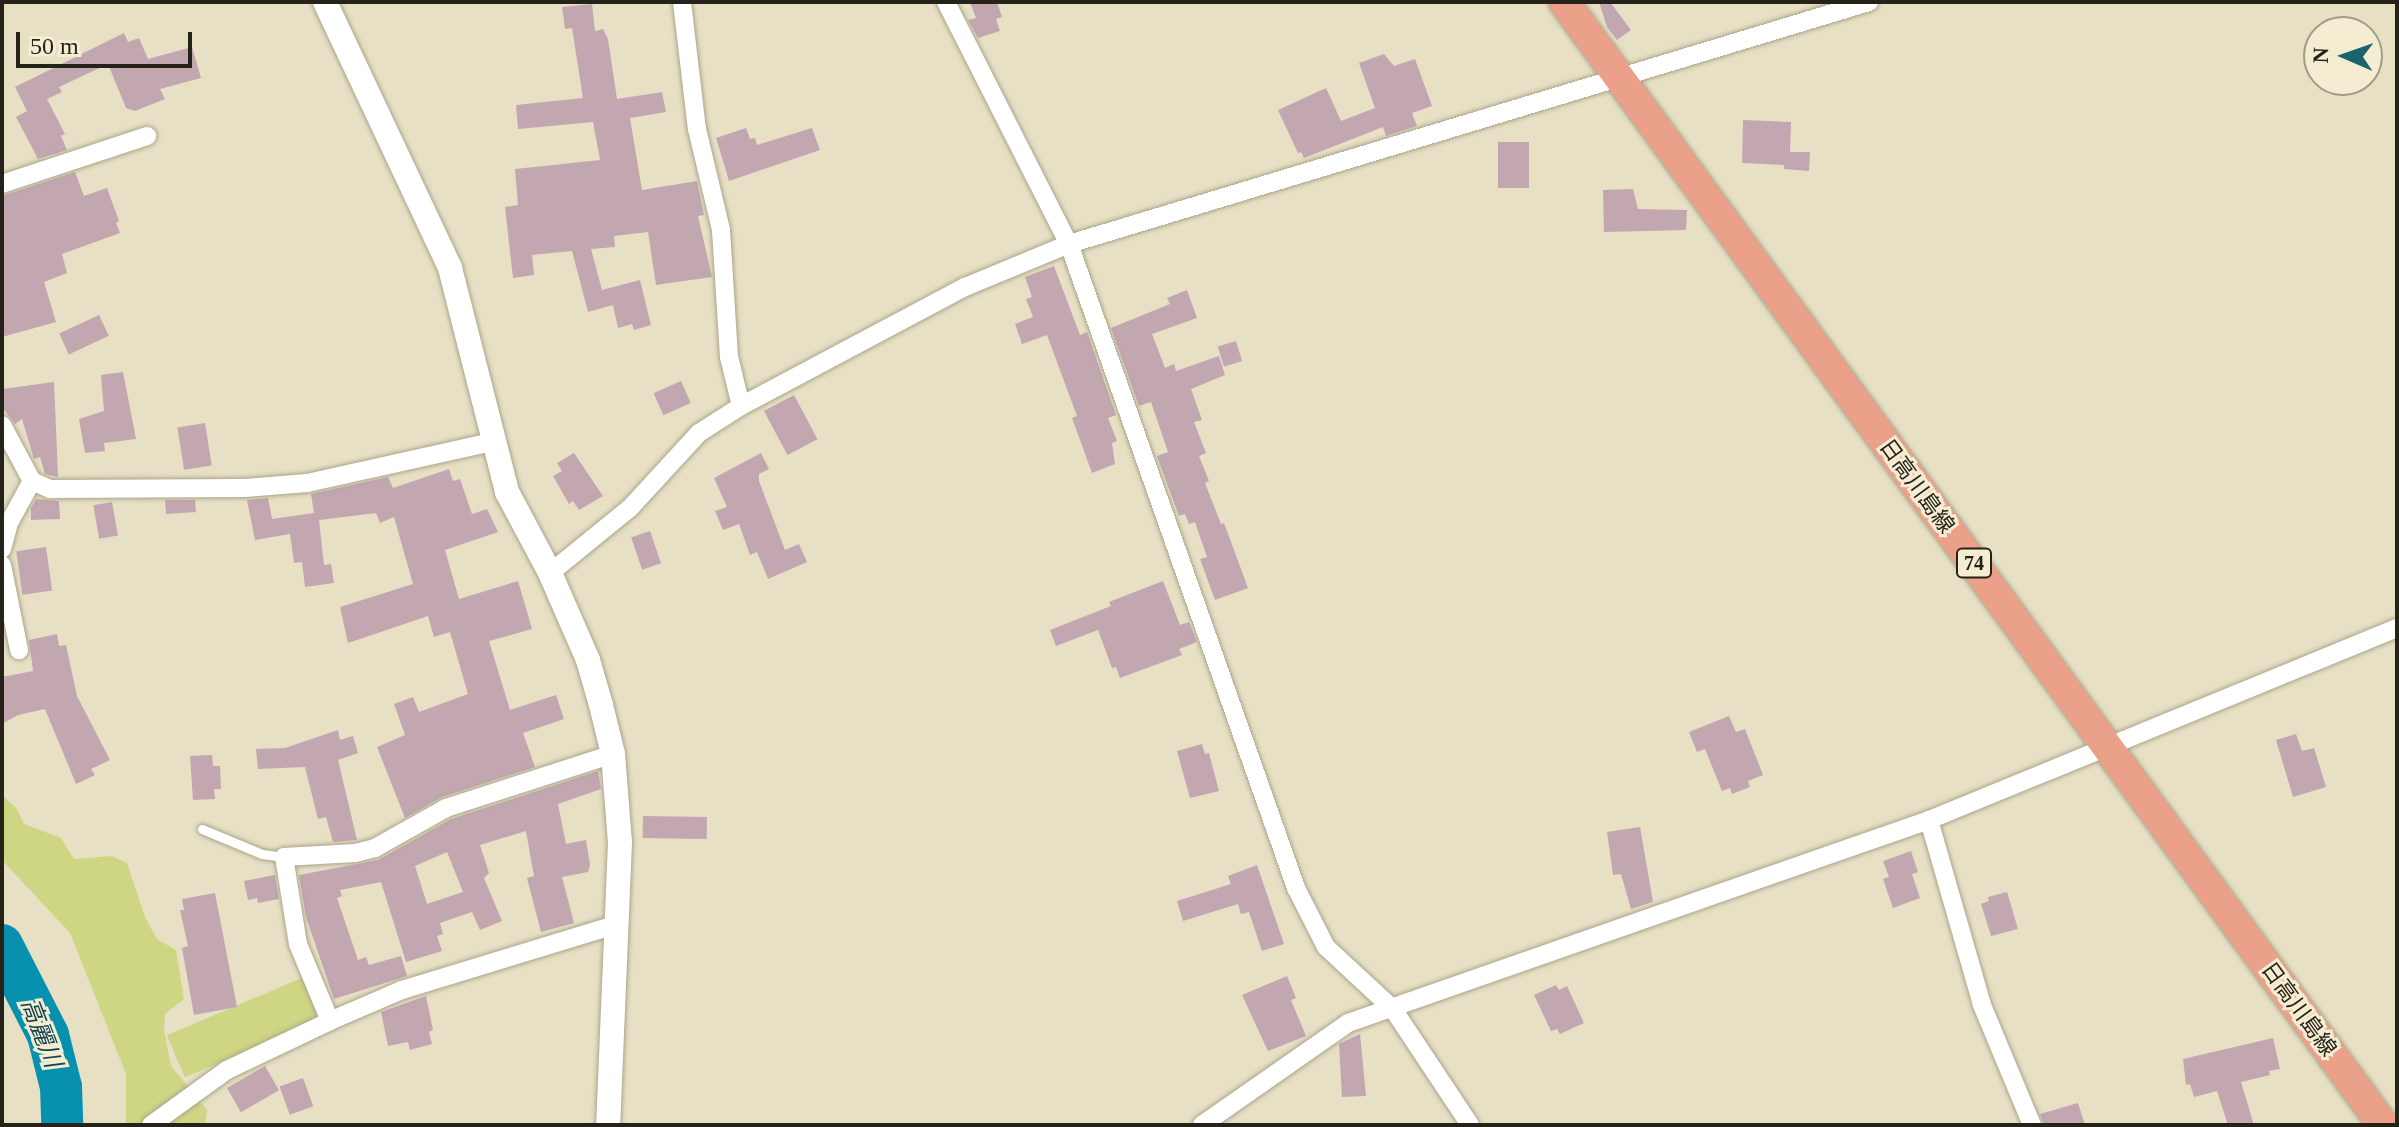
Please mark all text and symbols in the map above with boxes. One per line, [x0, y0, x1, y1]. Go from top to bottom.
scale bar [20, 16, 196, 66]
north arrow [2303, 16, 2383, 96]
text: 50 m [30, 33, 79, 59]
text: N [2308, 47, 2333, 64]
street label: 日高川島線 [1874, 434, 1960, 538]
road number: 74 [1956, 547, 1992, 579]
street label: 日高川島線 [2256, 957, 2342, 1061]
water label: 高麗川 [15, 994, 67, 1072]

